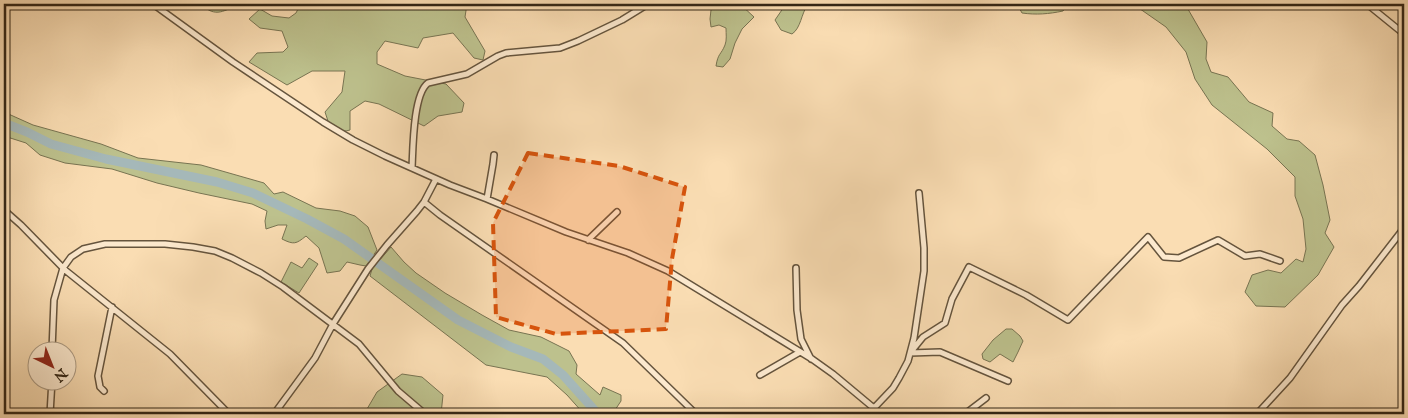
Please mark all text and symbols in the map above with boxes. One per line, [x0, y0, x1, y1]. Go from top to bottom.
north arrow [28, 340, 78, 390]
text: N [50, 363, 71, 385]

